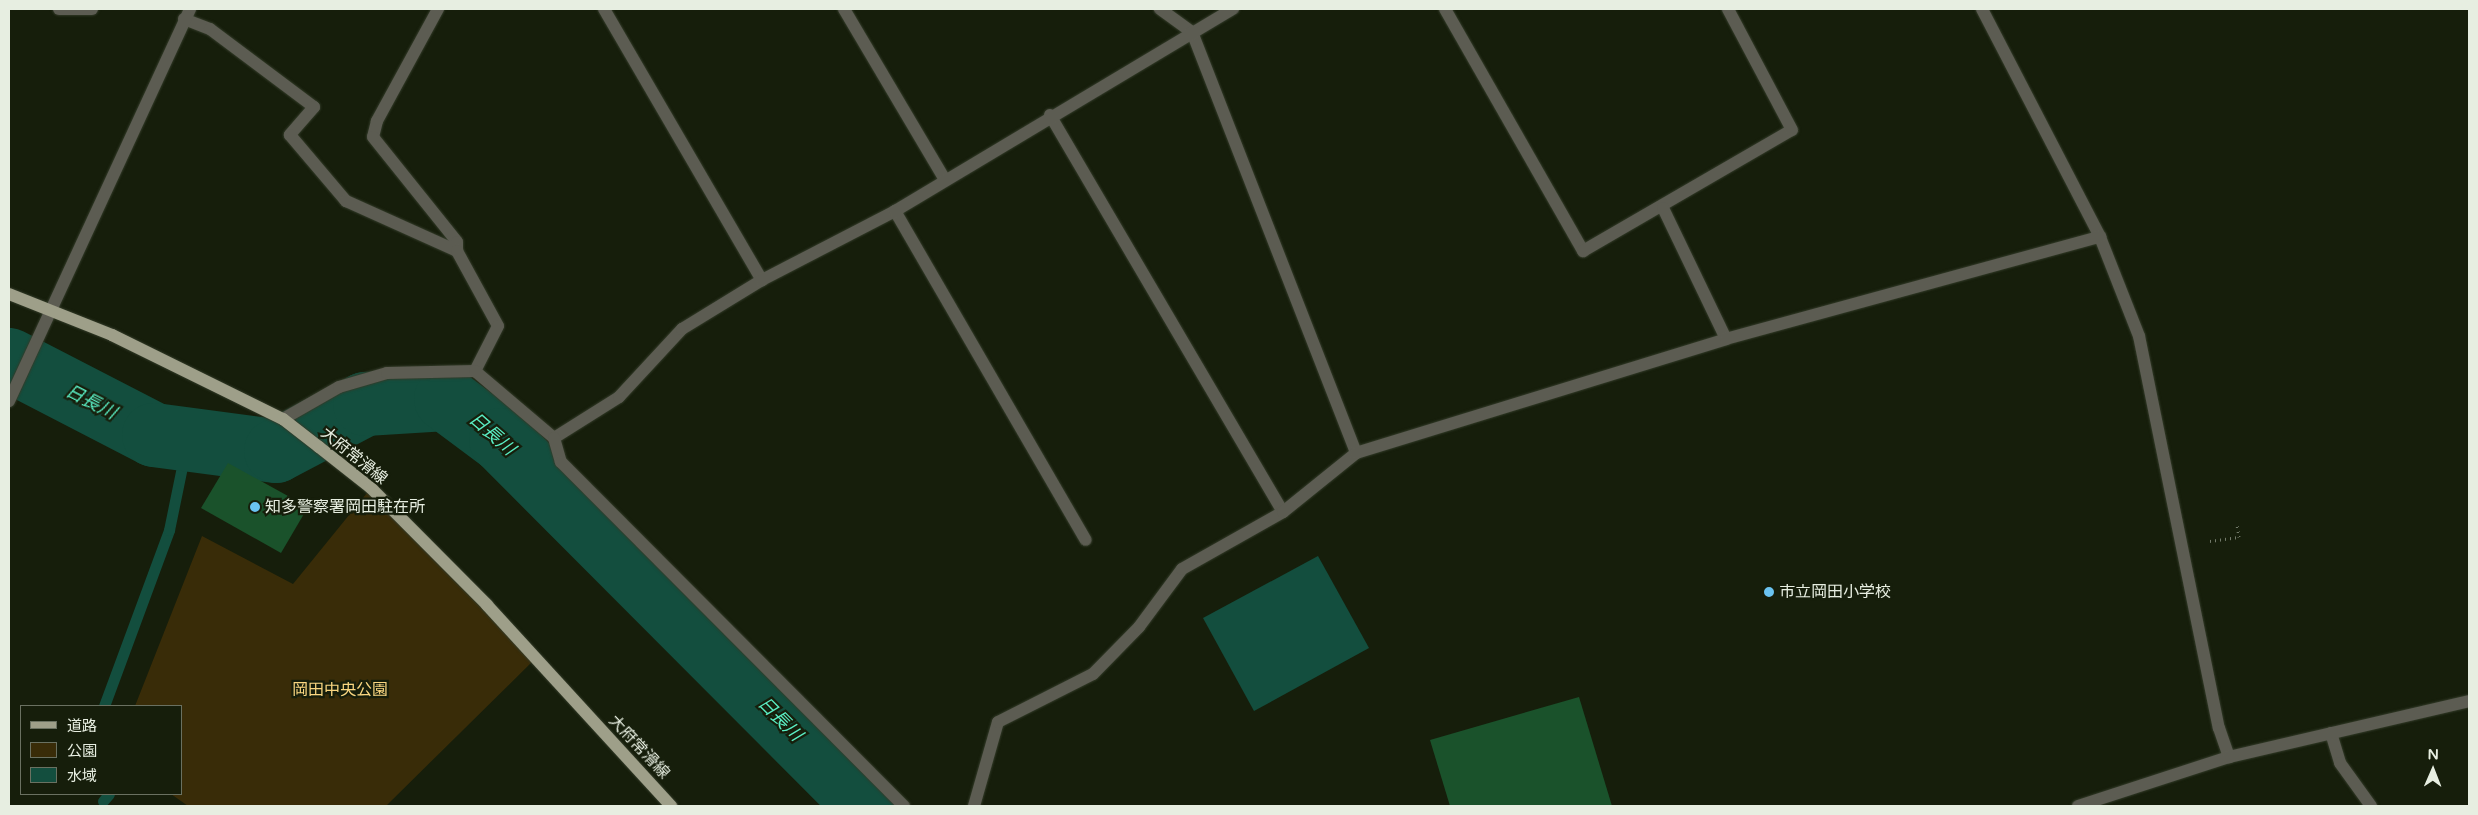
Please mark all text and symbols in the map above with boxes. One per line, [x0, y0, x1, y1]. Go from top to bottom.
water label: 日長川 [62, 380, 120, 424]
water label: 日長川 [465, 408, 519, 460]
street label: 大府常滑線 [317, 423, 391, 489]
place label: 知多警察署岡田駐在所 [265, 497, 425, 517]
marker: 知多警察署岡田駐在所 [249, 501, 261, 513]
place label: 市立岡田小学校 [1779, 582, 1891, 602]
marker: 市立岡田小学校 [1763, 586, 1775, 598]
park label: 岡田中央公園 [292, 680, 388, 700]
water label: 日長川 [753, 692, 807, 746]
legend [20, 705, 182, 795]
street label: 大府常滑線 [605, 711, 673, 783]
text: 道路 [67, 717, 97, 735]
text: 公園 [67, 742, 97, 760]
north arrow [2408, 745, 2458, 795]
text: N [2427, 746, 2439, 763]
text: 水域 [67, 767, 97, 785]

